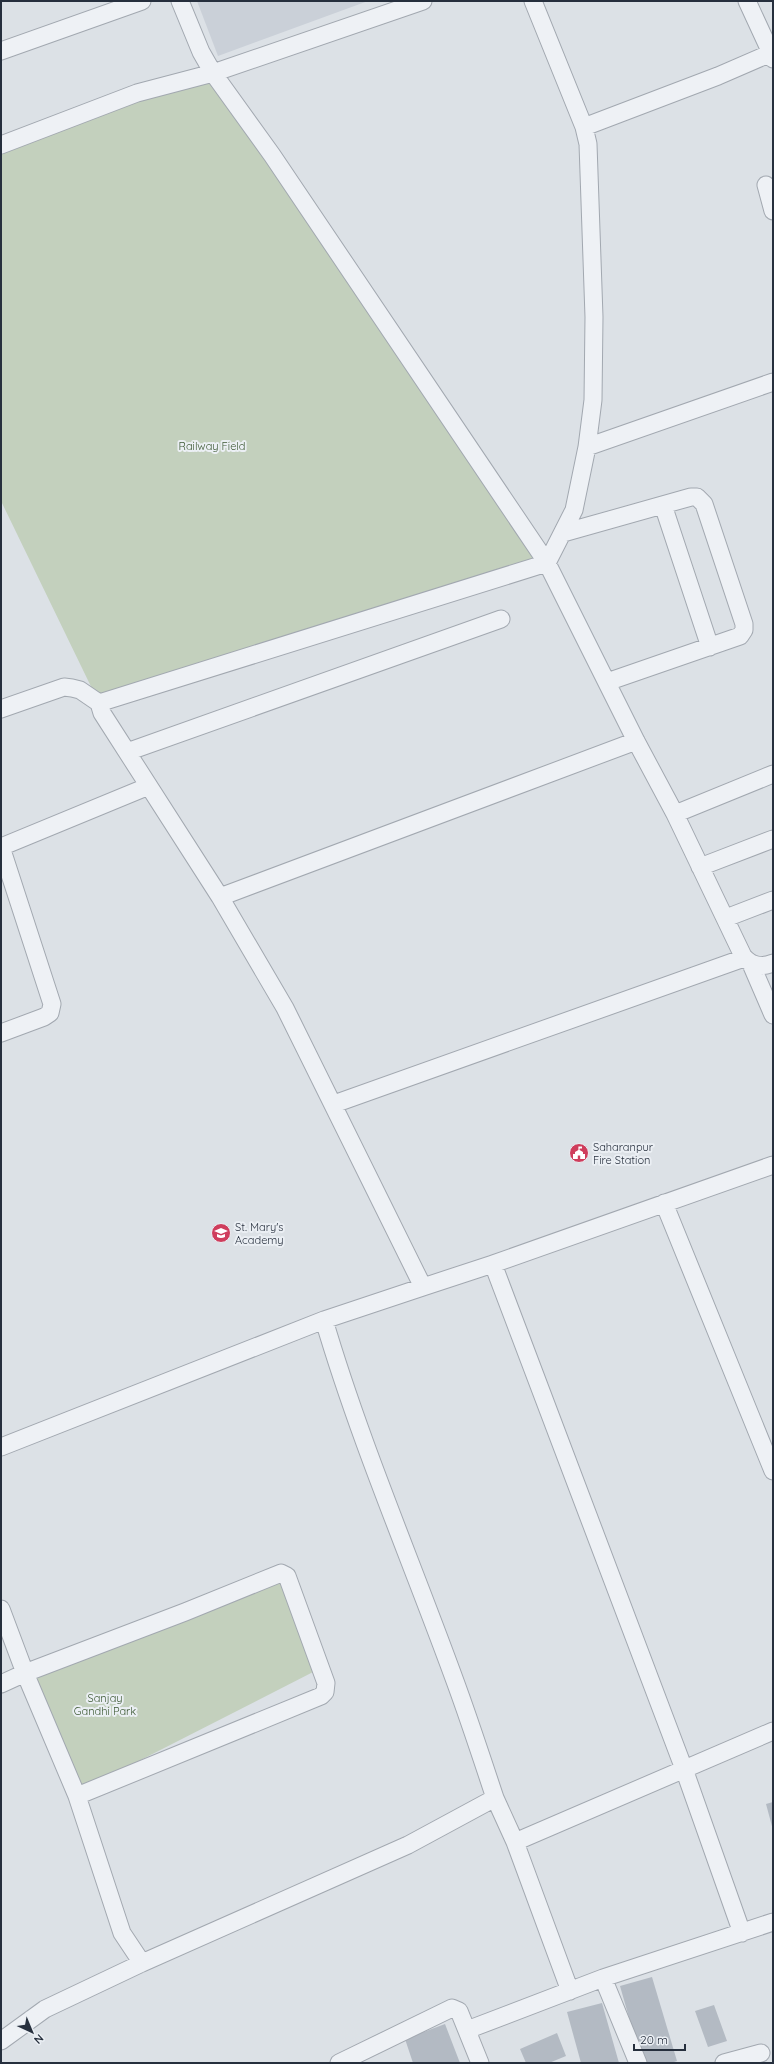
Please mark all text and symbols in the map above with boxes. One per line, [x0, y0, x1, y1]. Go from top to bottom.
park label: Railway Field [179, 439, 245, 453]
place label: Saharanpur Fire Station [593, 1140, 654, 1167]
public building icon: Saharanpur Fire Station [568, 1142, 590, 1164]
place label: St. Mary's Academy [235, 1220, 284, 1247]
school or university icon: St. Mary's Academy [210, 1222, 232, 1244]
park label: Sanjay Gandhi Park [74, 1691, 136, 1718]
north arrow [12, 2012, 52, 2052]
scale bar [634, 2026, 685, 2052]
text: N [31, 2031, 47, 2047]
text: 20 m [640, 2032, 668, 2047]

